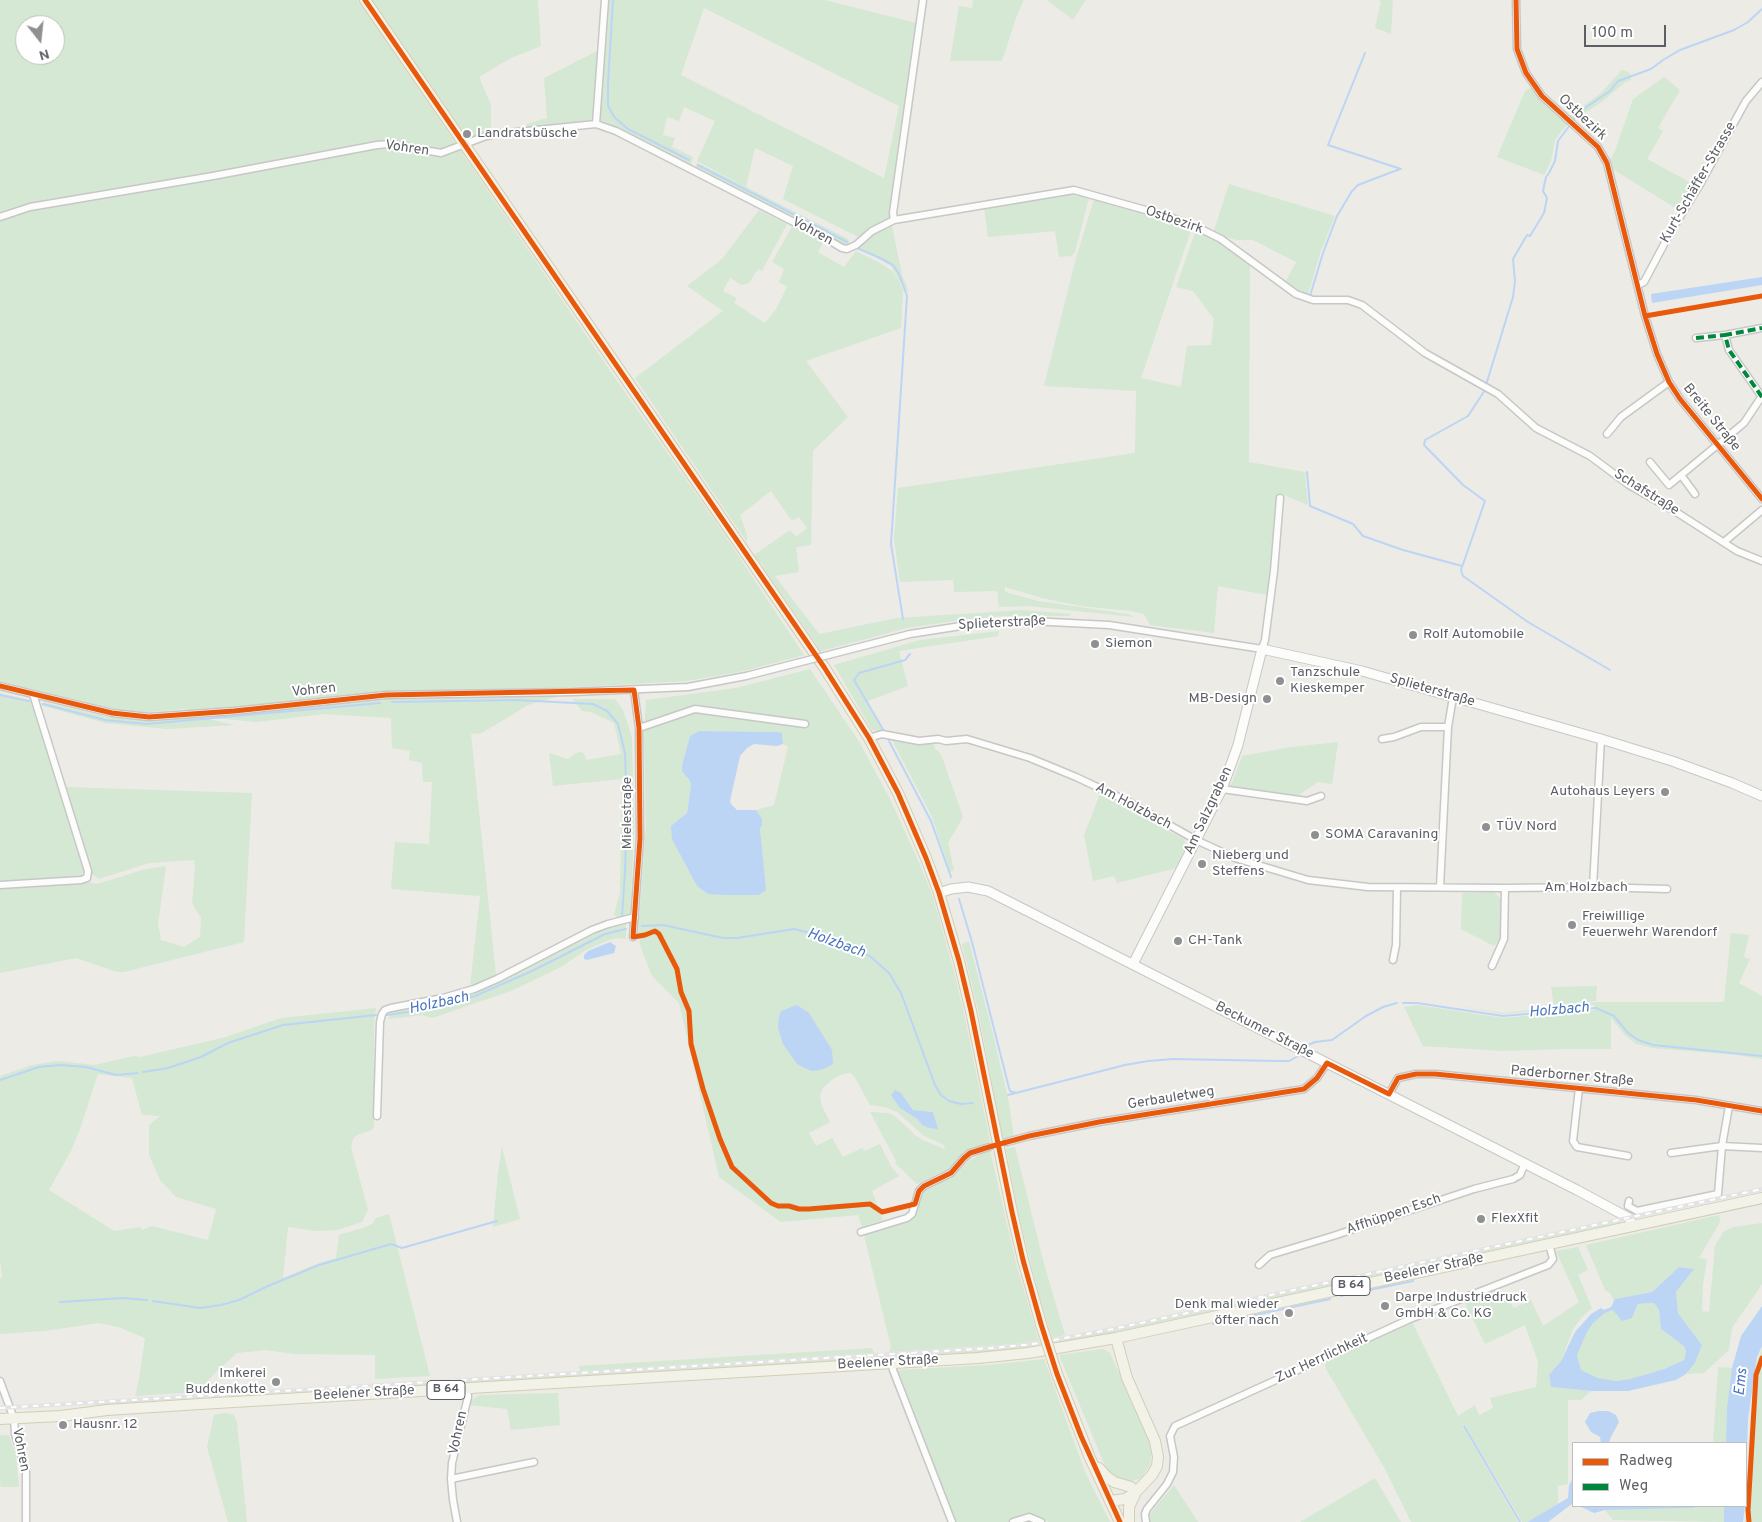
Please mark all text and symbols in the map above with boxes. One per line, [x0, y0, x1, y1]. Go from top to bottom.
north arrow [15, 15, 65, 65]
scale bar [1587, 15, 1670, 47]
text: 100 m [1592, 24, 1633, 43]
text: N [37, 44, 51, 63]
street label: Ostbezirk [1554, 91, 1610, 145]
street label: Kurt-Schäffer-Strasse [1657, 119, 1741, 247]
place label: Landratsbüsche [477, 126, 577, 142]
marker: Landratsbüsche [461, 128, 473, 140]
street label: Vohren [384, 138, 430, 160]
street label: Ostbezirk [1143, 203, 1205, 239]
street label: Vohren [788, 214, 836, 250]
street label: Breite Straße [1679, 381, 1743, 455]
street label: Schafstraße [1610, 466, 1682, 520]
street label: Splieterstraße [958, 613, 1046, 635]
place label: Rolf Automobile [1423, 627, 1524, 643]
marker: Rolf Automobile [1407, 629, 1419, 641]
place label: Siemon [1105, 636, 1152, 652]
marker: Siemon [1089, 638, 1101, 650]
place label: Tanzschule Kieskemper [1290, 665, 1365, 698]
street label: Splieterstraße [1387, 671, 1477, 711]
marker: Tanzschule Kieskemper [1274, 675, 1286, 687]
street label: Vohren [291, 680, 337, 702]
place label: MB-Design [1188, 691, 1257, 707]
marker: MB-Design [1261, 693, 1273, 705]
street label: Am Salzgraben [1181, 764, 1237, 858]
street label: Mielestraße [620, 777, 636, 849]
street label: Am Holzbach [1092, 780, 1174, 834]
place label: Autohaus Leyers [1550, 784, 1655, 800]
marker: Autohaus Leyers [1659, 786, 1671, 798]
place label: TÜV Nord [1496, 819, 1557, 835]
marker: TÜV Nord [1480, 821, 1492, 833]
place label: SOMA Caravaning [1325, 827, 1438, 843]
marker: SOMA Caravaning [1309, 829, 1321, 841]
place label: Nieberg und Steffens [1212, 848, 1289, 880]
marker: Nieberg und Steffens [1196, 858, 1208, 870]
street label: Am Holzbach [1544, 880, 1628, 896]
place label: Freiwillige Feuerwehr Warendorf [1582, 909, 1717, 942]
marker: Freiwillige Feuerwehr Warendorf [1566, 919, 1578, 931]
water label: Holzbach [805, 925, 867, 963]
place label: CH-Tank [1188, 933, 1242, 949]
marker: CH-Tank [1172, 935, 1184, 947]
water label: Holzbach [408, 989, 470, 1019]
street label: Beckumer Straße [1212, 999, 1316, 1063]
water label: Holzbach [1528, 999, 1590, 1023]
street label: Paderborner Straße [1510, 1063, 1634, 1091]
street label: Gerbauletweg [1126, 1084, 1216, 1114]
street label: Affhüppen Esch [1344, 1191, 1444, 1239]
place label: FlexXfit [1491, 1211, 1538, 1227]
marker: FlexXfit [1475, 1213, 1487, 1225]
street label: Beelener Straße [1383, 1250, 1485, 1288]
road number: B 64 [1332, 1276, 1370, 1295]
place label: Darpe Industriedruck GmbH & Co. KG [1395, 1290, 1527, 1322]
place label: Denk mal wieder öfter nach [1175, 1297, 1279, 1330]
marker: Darpe Industriedruck GmbH & Co. KG [1379, 1300, 1391, 1312]
marker: Denk mal wieder öfter nach [1283, 1307, 1295, 1319]
street label: Zur Herrlichkeit [1273, 1330, 1371, 1388]
street label: Beelener Straße [837, 1352, 939, 1374]
place label: Imkerei Buddenkotte [185, 1366, 266, 1398]
water label: Ems [1732, 1367, 1752, 1397]
marker: Imkerei Buddenkotte [270, 1376, 282, 1388]
road number: B 64 [427, 1380, 465, 1400]
street label: Beelener Straße [313, 1383, 415, 1405]
street label: Vohren [446, 1410, 472, 1456]
place label: Hausnr. 12 [73, 1417, 138, 1433]
marker: Hausnr. 12 [57, 1419, 69, 1431]
street label: Vohren [8, 1427, 32, 1473]
legend [1572, 1442, 1747, 1507]
text: Radweg [1619, 1452, 1673, 1471]
text: Weg [1619, 1477, 1648, 1496]

